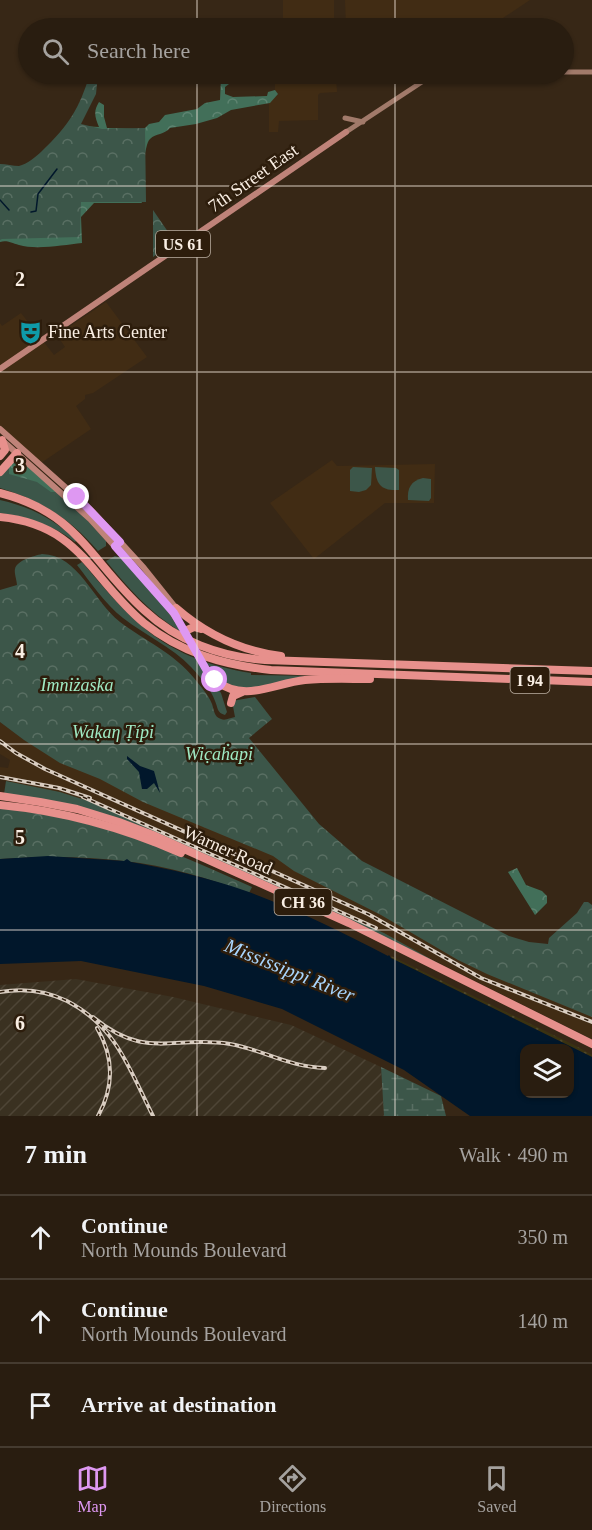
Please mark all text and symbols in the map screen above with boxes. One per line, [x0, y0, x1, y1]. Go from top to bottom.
search box [18, 18, 574, 84]
icon: search [39, 35, 72, 68]
text: Search here [87, 38, 190, 63]
street label: 7th Street East [204, 140, 302, 216]
road number: US 61 [156, 231, 210, 257]
text: 2 [15, 268, 25, 290]
theatre icon: Fine Arts Center [17, 319, 43, 345]
place label: Fine Arts Center [48, 322, 167, 342]
text: 3 [15, 454, 25, 476]
route end [63, 483, 89, 509]
text: 4 [15, 640, 25, 662]
route start [201, 666, 227, 692]
road number: I 94 [510, 667, 550, 693]
park label: Imniżaska [40, 675, 114, 695]
park label: Waḳaƞ Ṭípi [72, 722, 154, 742]
park label: Wic̣aḣapi [185, 744, 253, 764]
street label: Warner Road [181, 822, 275, 878]
text: 5 [15, 826, 25, 848]
road number: CH 36 [274, 889, 332, 915]
water label: Mississippi River [220, 934, 358, 1007]
text: 6 [15, 1012, 25, 1034]
map controls [520, 1044, 574, 1098]
button: layers [520, 1044, 574, 1098]
text: 7 min [24, 1140, 87, 1169]
text: Walk · 490 m [459, 1144, 568, 1166]
text: Continue [81, 1213, 168, 1238]
icon: ahead [24, 1221, 57, 1254]
text: 350 m [517, 1226, 568, 1248]
text: North Mounds Boulevard [81, 1239, 287, 1261]
text: Continue [81, 1297, 168, 1322]
icon: ahead [24, 1305, 57, 1338]
text: 140 m [517, 1310, 568, 1332]
text: North Mounds Boulevard [81, 1323, 287, 1345]
icon: arrive [24, 1389, 57, 1422]
text: Arrive at destination [81, 1392, 277, 1417]
tab: Map [76, 1462, 109, 1516]
tab: Directions [260, 1462, 326, 1516]
tab: Saved [477, 1462, 516, 1516]

